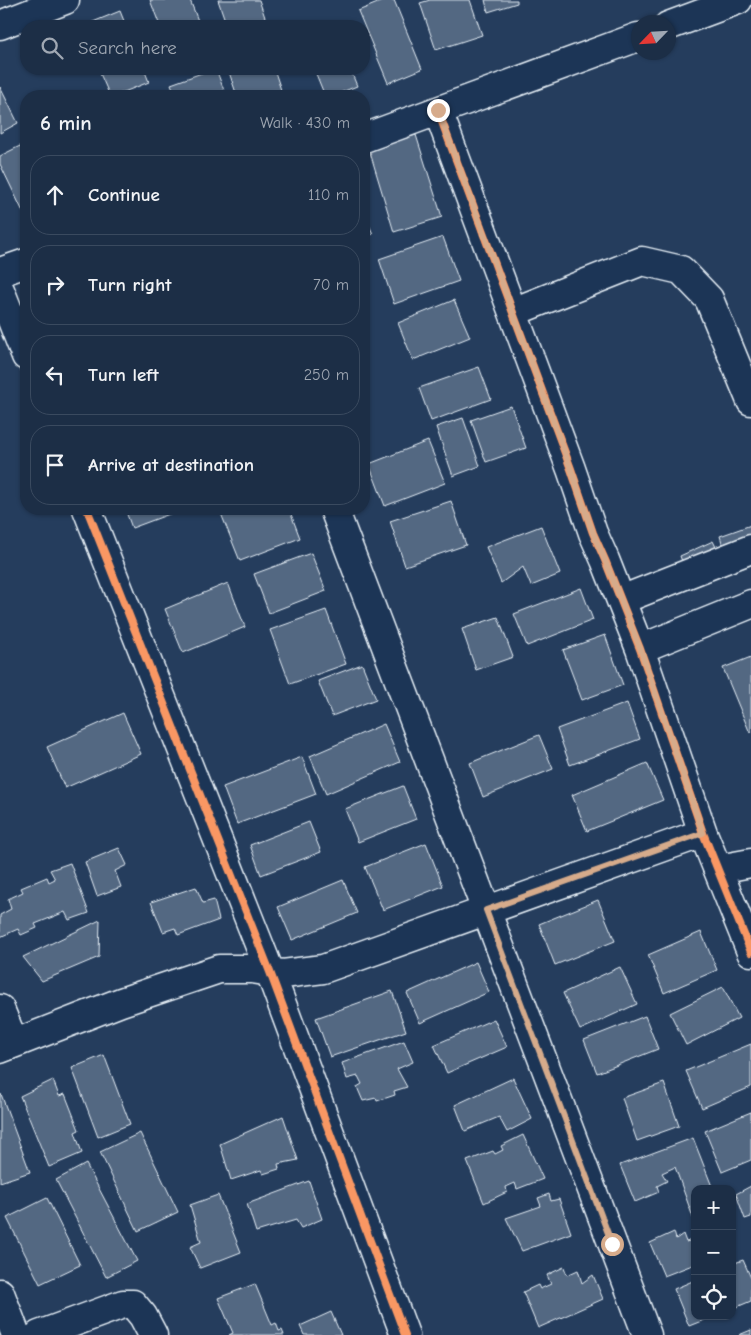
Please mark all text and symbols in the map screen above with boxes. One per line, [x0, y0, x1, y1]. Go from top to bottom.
north arrow [631, 15, 676, 60]
search box [20, 20, 370, 75]
icon: search [38, 34, 66, 62]
text: Search here [78, 37, 177, 59]
route end [427, 99, 450, 122]
text: 6 min [40, 111, 92, 135]
text: Walk · 430 m [260, 114, 350, 132]
icon: ahead [41, 181, 69, 209]
text: Continue [88, 184, 160, 206]
text: 110 m [308, 186, 349, 204]
icon: right [41, 271, 69, 299]
text: Turn right [88, 274, 172, 296]
text: 70 m [313, 276, 349, 294]
icon: left [41, 361, 69, 389]
text: Turn left [88, 364, 159, 386]
text: 250 m [304, 366, 349, 384]
icon: arrive [41, 451, 69, 479]
text: Arrive at destination [88, 454, 254, 476]
map controls [691, 1185, 736, 1320]
button: + [691, 1185, 736, 1230]
button: − [691, 1230, 736, 1275]
route start [601, 1233, 624, 1256]
button: locate [691, 1275, 736, 1320]

